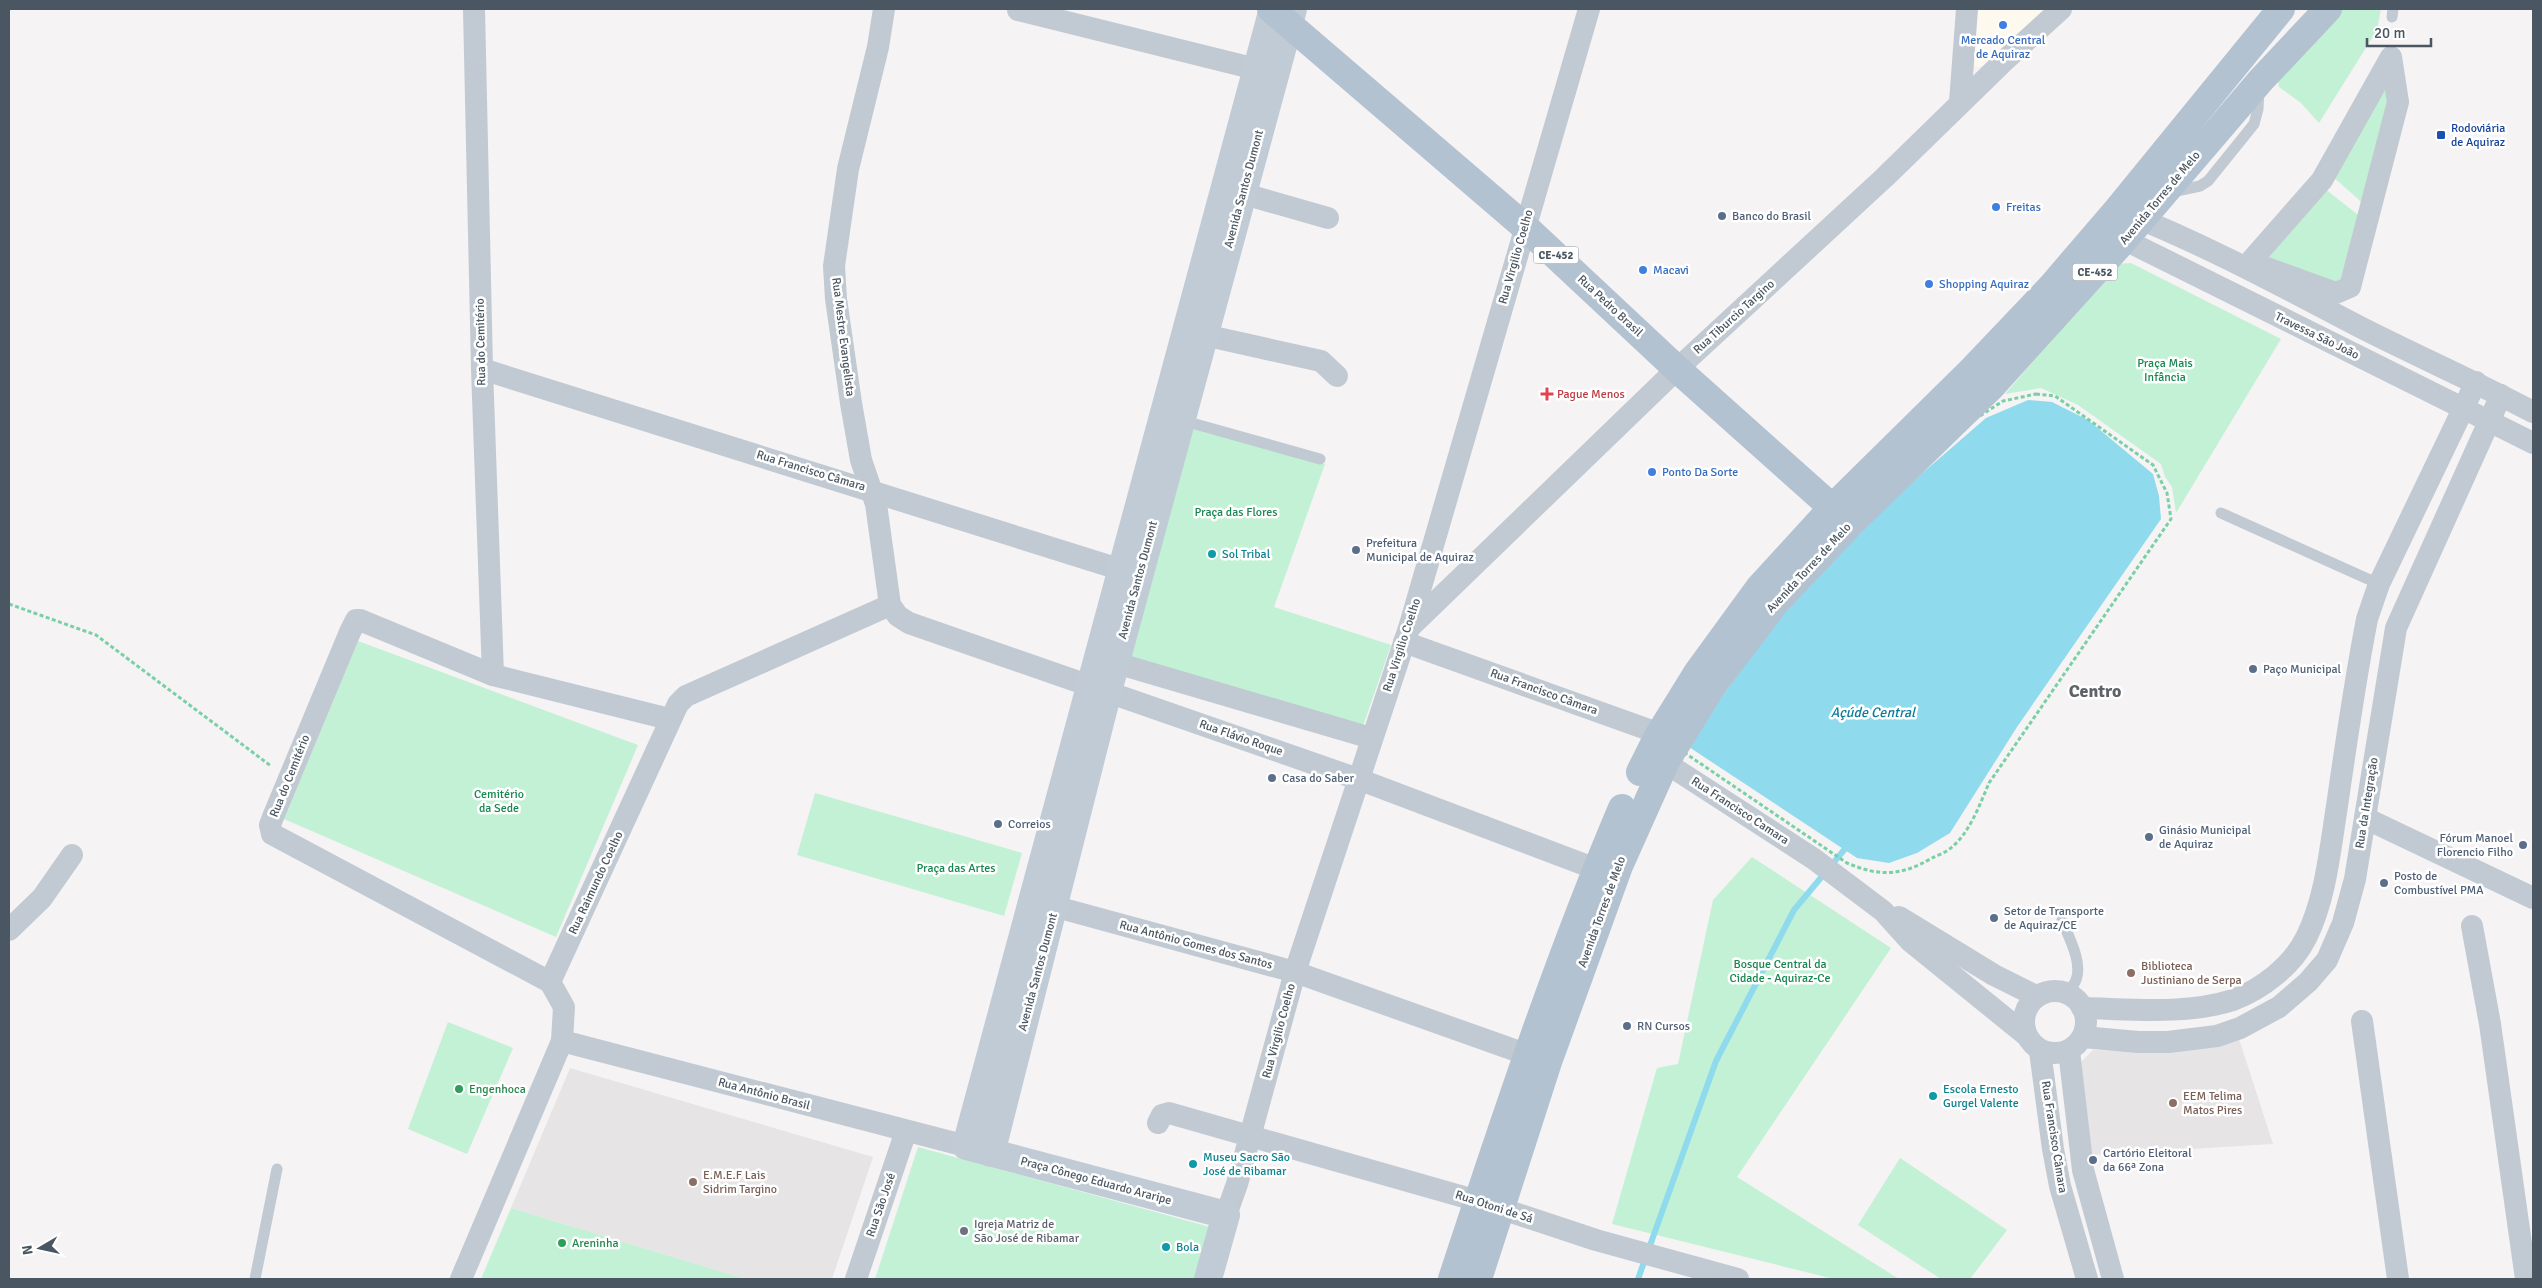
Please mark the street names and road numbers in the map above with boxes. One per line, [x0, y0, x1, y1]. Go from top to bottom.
street label: Avenida Santos Dumont [1221, 128, 1267, 250]
street label: Avenida Torres de Melo [2117, 148, 2203, 248]
street label: Rua Virgilio Coelho [1495, 208, 1537, 306]
road number: CE-452 [1534, 246, 1578, 264]
road number: CE-452 [2072, 264, 2118, 280]
street label: Rua Pedro Brasil [1574, 272, 1646, 340]
street label: Rua Mestre Evangelista [828, 277, 858, 397]
street label: Rua Tiburcio Targino [1690, 277, 1778, 357]
street label: Rua do Cemitério [473, 298, 489, 386]
street label: Travessa São João [2273, 309, 2361, 363]
street label: Rua Francisco Câmara [755, 447, 867, 495]
street label: Avenida Santos Dumont [1115, 519, 1161, 641]
street label: Avenida Torres de Melo [1764, 520, 1854, 616]
street label: Rua Virgilio Coelho [1380, 596, 1424, 694]
street label: Rua Francisco Câmara [1488, 666, 1600, 718]
street label: Rua Flávio Roque [1197, 717, 1285, 759]
street label: Rua do Cemitério [267, 733, 313, 819]
street label: Rua da Integração [2352, 756, 2382, 850]
street label: Rua Francisco Camara [1688, 774, 1792, 848]
street label: Rua Raimundo Coelho [565, 829, 627, 937]
street label: Avenida Torres de Melo [1575, 854, 1629, 970]
street label: Avenida Santos Dumont [1015, 911, 1061, 1033]
street label: Rua Antônio Gomes dos Santos [1118, 917, 1274, 973]
street label: Rua Virgilio Coelho [1259, 982, 1299, 1080]
street label: Rua Antônio Brasil [716, 1075, 812, 1114]
street label: Rua Francisco Câmara [2038, 1080, 2070, 1194]
street label: Praça Cônego Eduardo Araripe [1019, 1154, 1173, 1208]
street label: Rua São José [863, 1171, 899, 1239]
street label: Rua Otoni de Sá [1453, 1187, 1535, 1227]

